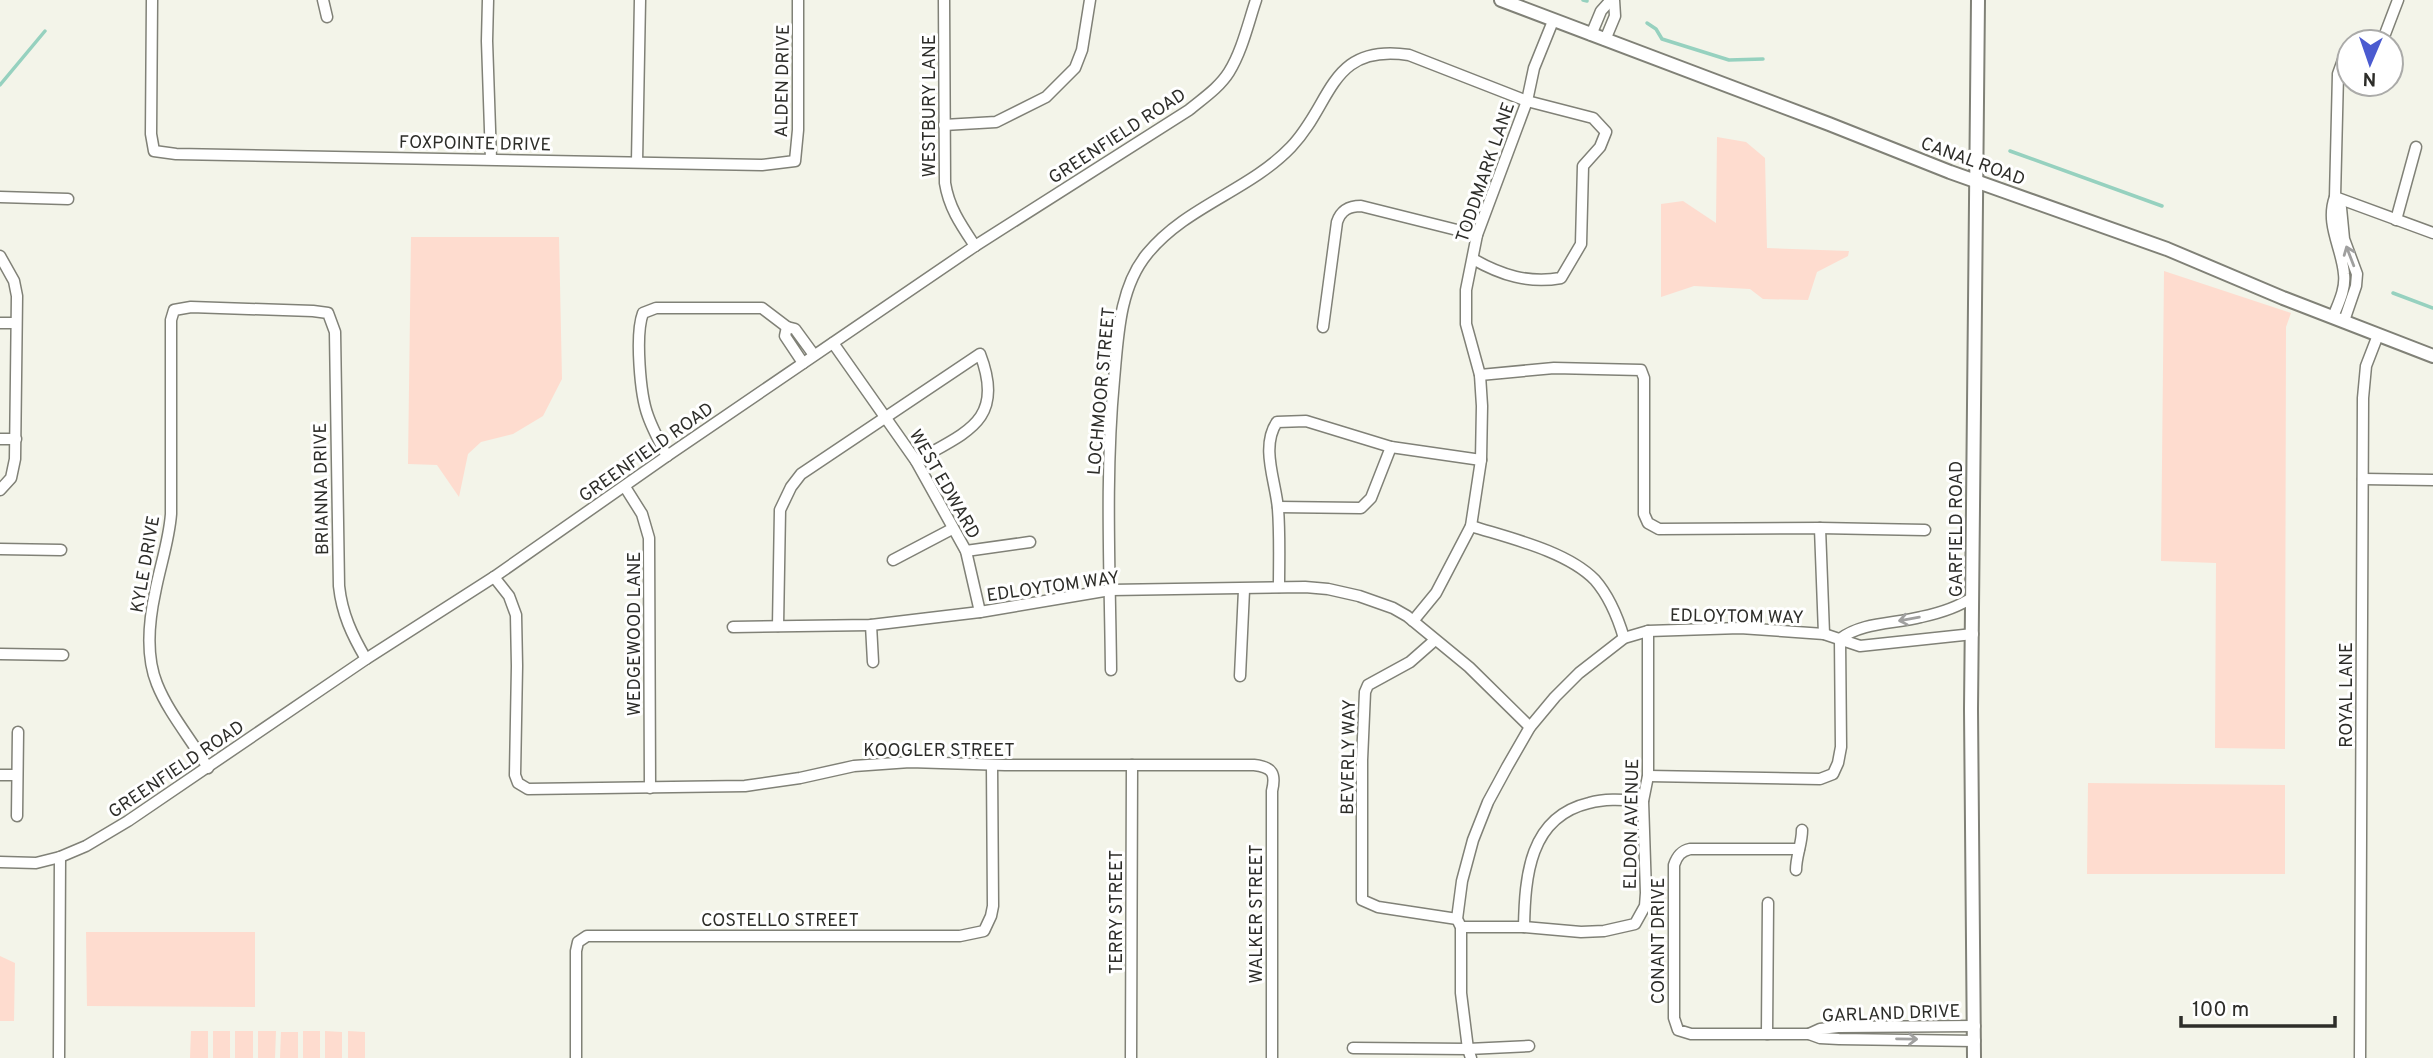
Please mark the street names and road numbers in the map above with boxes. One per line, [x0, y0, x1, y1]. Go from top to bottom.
street label: ALDEN DRIVE [771, 24, 796, 138]
street label: WESTBURY LANE [919, 35, 942, 177]
street label: GREENFIELD ROAD [1045, 84, 1191, 190]
street label: TODDMARK LANE [1452, 99, 1521, 246]
street label: FOXPOINTE DRIVE [399, 132, 551, 157]
street label: CANAL ROAD [1917, 133, 2028, 192]
street label: LOCHMOOR STREET [1084, 306, 1121, 476]
street label: GREENFIELD ROAD [575, 398, 719, 508]
street label: BRIANNA DRIVE [310, 423, 335, 555]
street label: WEST EDWARD [903, 426, 984, 544]
street label: GARFIELD ROAD [1946, 461, 1969, 597]
street label: KYLE DRIVE [127, 514, 166, 615]
street label: WEDGEWOOD LANE [624, 552, 647, 716]
street label: EDLOYTOM WAY [985, 567, 1121, 608]
street label: EDLOYTOM WAY [1670, 605, 1804, 630]
street label: ROYAL LANE [2336, 642, 2359, 748]
street label: BEVERLY WAY [1337, 699, 1362, 815]
street label: GREENFIELD ROAD [104, 716, 249, 824]
street label: KOOGLER STREET [863, 740, 1015, 763]
street label: ELDON AVENUE [1620, 758, 1645, 890]
street label: WALKER STREET [1246, 844, 1269, 984]
street label: TERRY STREET [1106, 850, 1129, 974]
street label: CONANT DRIVE [1648, 878, 1671, 1004]
street label: COSTELLO STREET [701, 910, 859, 933]
street label: GARLAND DRIVE [1821, 1001, 1961, 1028]

